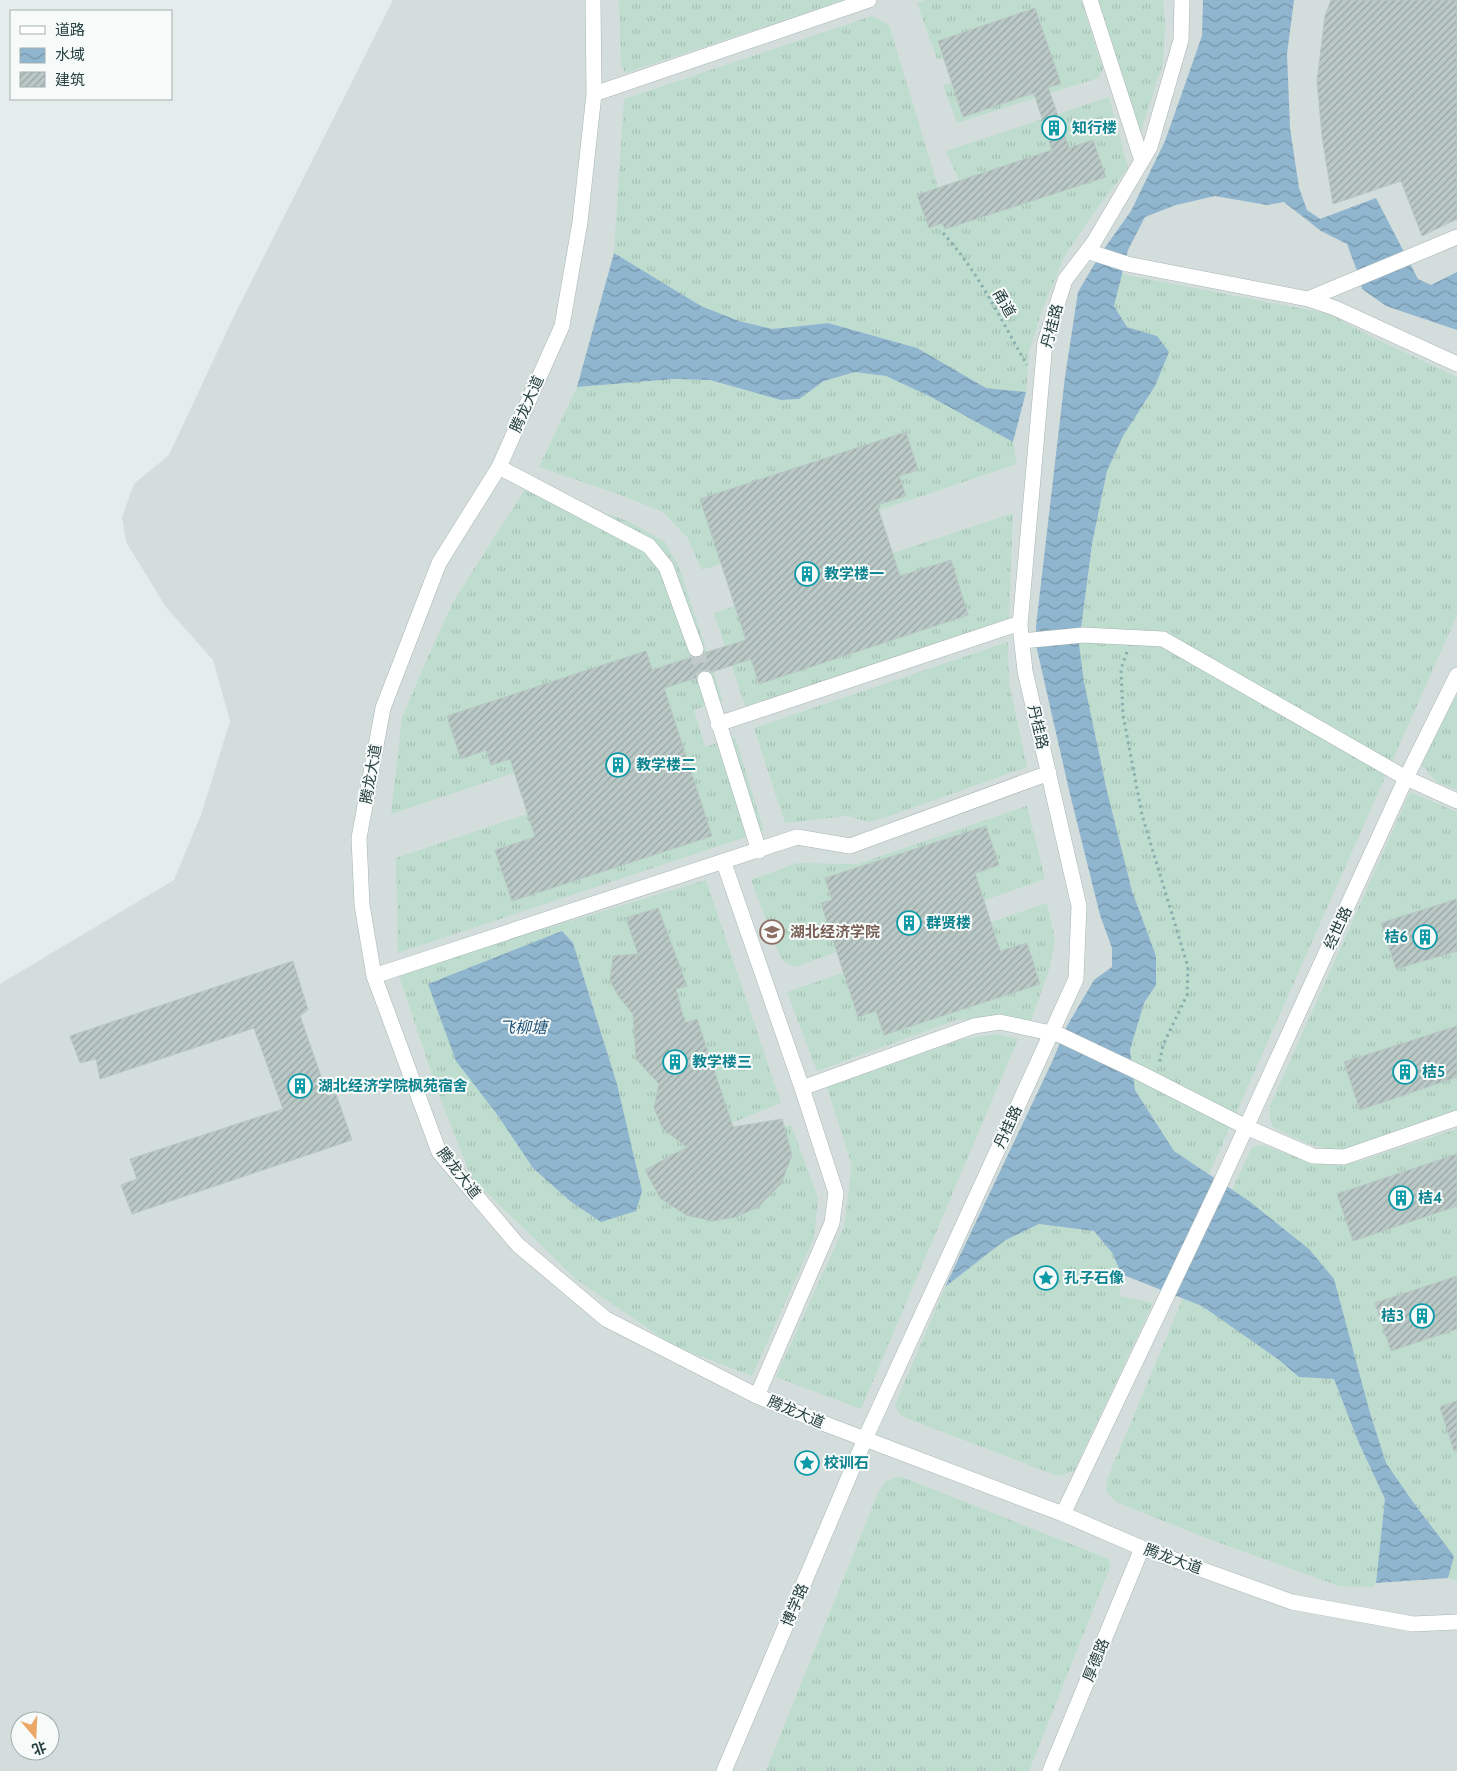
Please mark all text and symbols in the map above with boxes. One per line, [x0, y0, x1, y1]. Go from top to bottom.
legend [10, 10, 172, 100]
text: 道路 [55, 21, 85, 39]
text: 水域 [55, 46, 85, 64]
text: 建筑 [55, 71, 85, 89]
building icon: 知行楼 [1041, 115, 1067, 141]
place label: 知行楼 [1072, 119, 1117, 137]
street label: 甬道 [989, 286, 1019, 320]
street label: 丹桂路 [1037, 302, 1067, 350]
street label: 腾龙大道 [507, 373, 547, 435]
building icon: 教学楼一 [794, 561, 820, 587]
place label: 教学楼一 [824, 565, 884, 583]
street label: 丹桂路 [1024, 703, 1052, 751]
street label: 腾龙大道 [357, 743, 385, 805]
building icon: 教学楼二 [605, 752, 631, 778]
place label: 教学楼二 [636, 756, 696, 774]
street label: 经世路 [1320, 904, 1356, 952]
building icon: 群贤楼 [896, 910, 922, 936]
place label: 群贤楼 [926, 914, 971, 932]
school or university icon: 湖北经济学院 [759, 919, 785, 945]
place label: 湖北经济学院 [790, 923, 880, 941]
building icon: 桔6 [1412, 924, 1438, 950]
place label: 桔6 [1385, 928, 1408, 946]
water label: 飞柳塘 [499, 1018, 550, 1037]
building icon: 教学楼三 [662, 1049, 688, 1075]
place label: 教学楼三 [692, 1053, 752, 1071]
building icon: 桔5 [1392, 1059, 1418, 1085]
place label: 桔5 [1422, 1063, 1445, 1081]
building icon: 湖北经济学院枫苑宿舍 [287, 1073, 313, 1099]
place label: 湖北经济学院枫苑宿舍 [318, 1077, 468, 1095]
street label: 丹桂路 [990, 1103, 1026, 1151]
street label: 腾龙大道 [433, 1144, 485, 1202]
building icon: 桔4 [1388, 1185, 1414, 1211]
place label: 桔4 [1418, 1189, 1442, 1207]
place icon: 孔子石像 [1033, 1265, 1059, 1291]
place label: 孔子石像 [1064, 1269, 1124, 1287]
building icon: 桔3 [1409, 1303, 1435, 1329]
place label: 桔3 [1381, 1307, 1404, 1325]
street label: 腾龙大道 [765, 1392, 827, 1432]
place icon: 校训石 [794, 1450, 820, 1476]
place label: 校训石 [824, 1454, 869, 1472]
street label: 腾龙大道 [1142, 1540, 1204, 1578]
street label: 博学路 [778, 1581, 812, 1629]
street label: 厚德路 [1079, 1636, 1113, 1684]
north arrow [10, 1711, 60, 1761]
text: 北 [30, 1738, 49, 1759]

